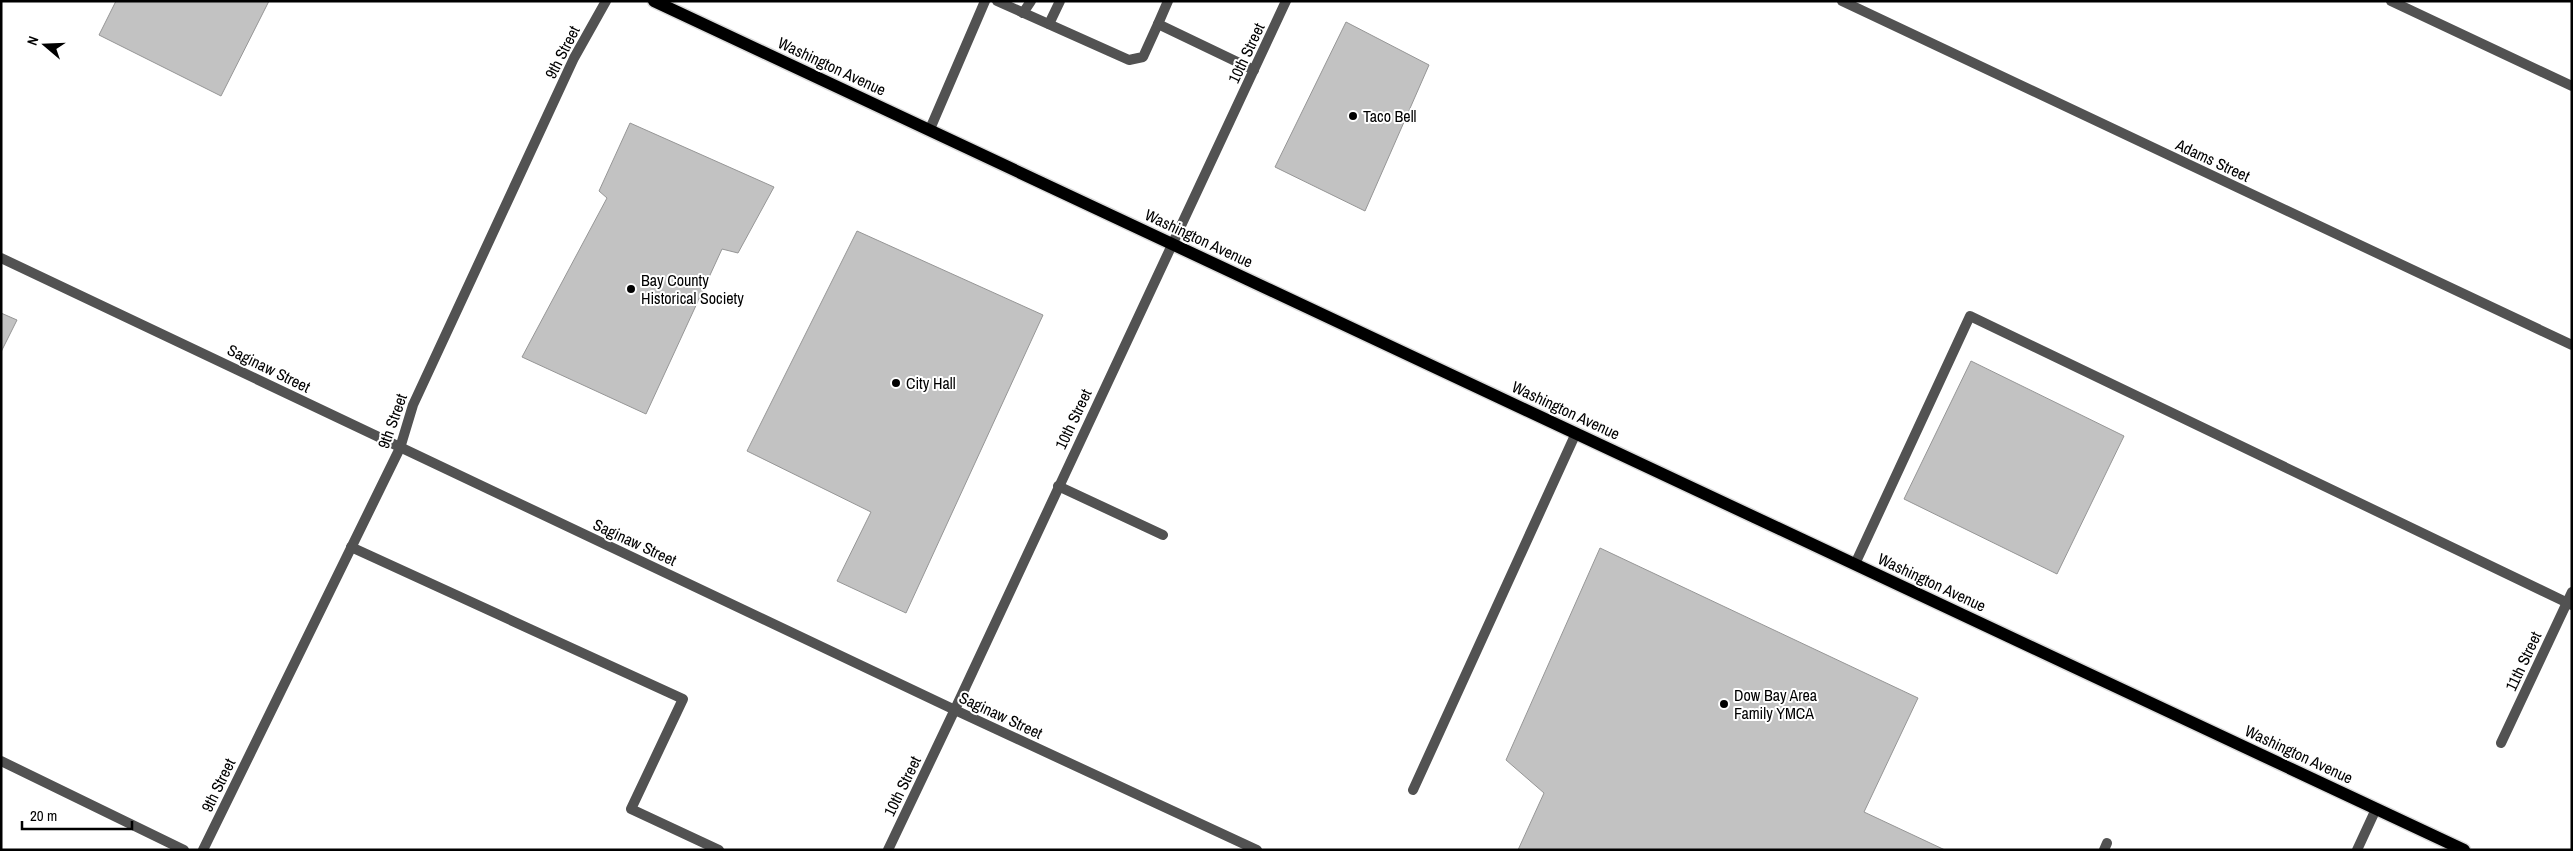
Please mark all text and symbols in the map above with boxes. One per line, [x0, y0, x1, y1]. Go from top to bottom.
street label: 10th Street [1222, 19, 1270, 87]
north arrow [20, 20, 70, 70]
street label: 9th Street [539, 21, 585, 82]
street label: Washington Avenue [774, 31, 890, 101]
text: N [23, 34, 43, 48]
place label: Taco Bell [1363, 105, 1417, 127]
marker: Taco Bell [1347, 110, 1359, 122]
street label: Adams Street [2171, 133, 2254, 187]
street label: Washington Avenue [1141, 203, 1257, 273]
place label: Bay County Historical Society [641, 269, 744, 309]
marker: Bay County Historical Society [625, 283, 637, 295]
street label: Saginaw Street [224, 338, 314, 398]
place label: City Hall [906, 372, 956, 394]
street label: Washington Avenue [1508, 375, 1624, 445]
marker: City Hall [890, 377, 902, 389]
street label: 10th Street [1049, 385, 1097, 453]
street label: 9th Street [372, 390, 412, 451]
street label: Saginaw Street [590, 513, 681, 571]
street label: Washington Avenue [1874, 547, 1990, 617]
street label: 11th Street [2500, 627, 2546, 694]
place label: Dow Bay Area Family YMCA [1734, 684, 1818, 724]
street label: Saginaw Street [956, 686, 1047, 744]
marker: Dow Bay Area Family YMCA [1718, 698, 1730, 710]
street label: Washington Avenue [2241, 719, 2357, 789]
street label: 10th Street [878, 752, 926, 820]
street label: 9th Street [196, 754, 241, 815]
scale bar [22, 798, 132, 830]
text: 20 m [30, 805, 57, 826]

